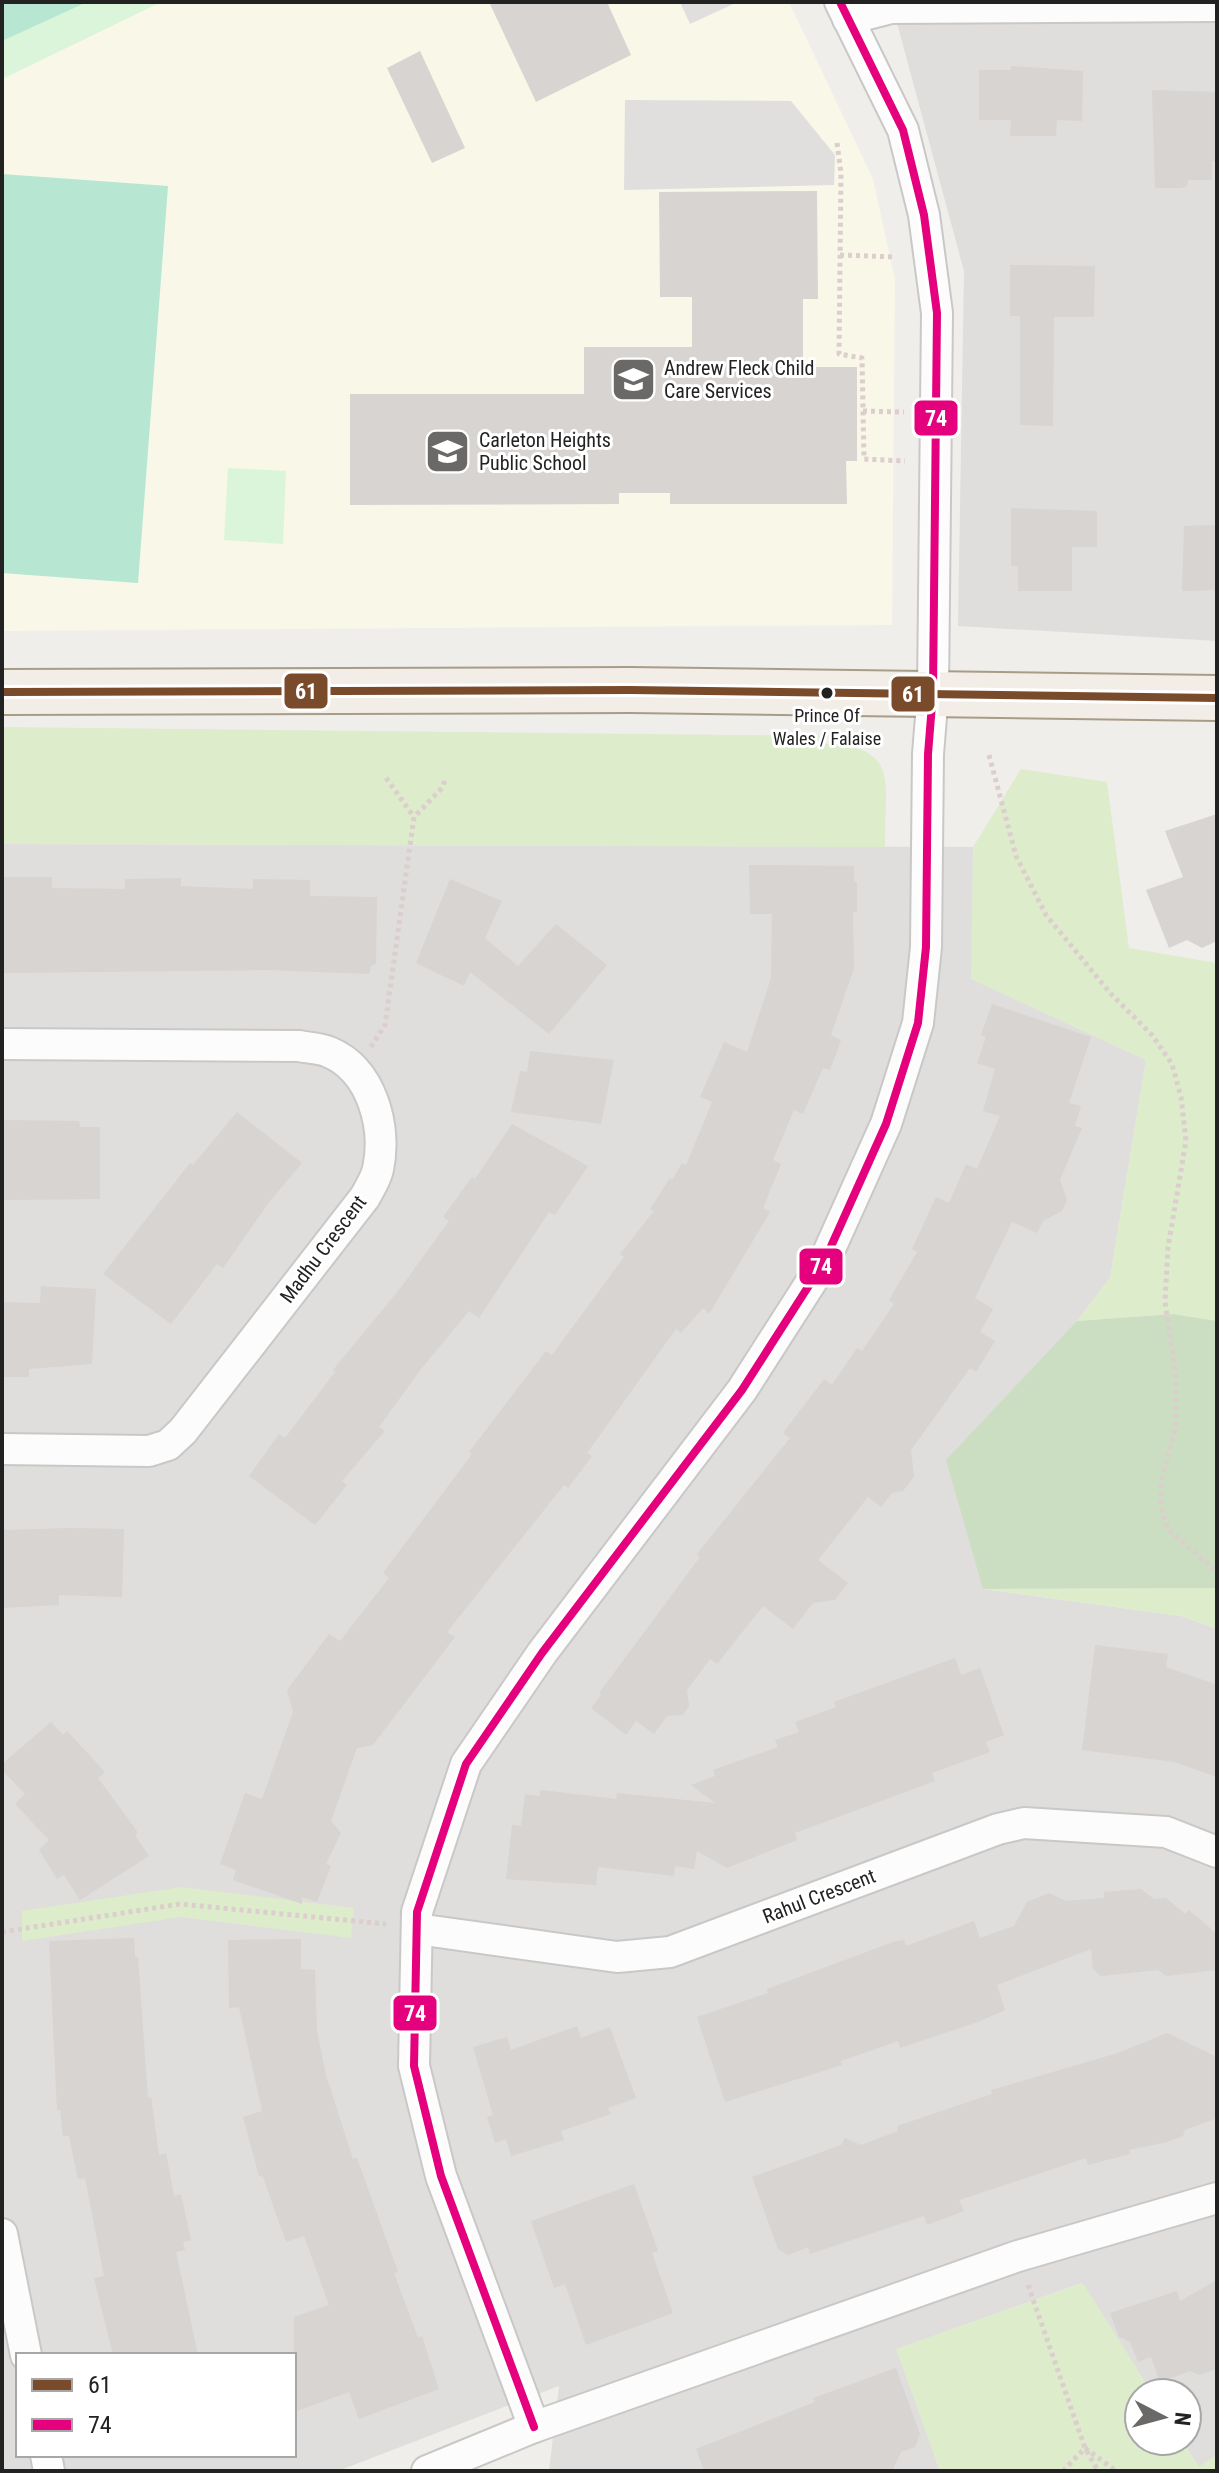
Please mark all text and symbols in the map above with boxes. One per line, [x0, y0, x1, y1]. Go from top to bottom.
school or university icon: Andrew Fleck Child Care Services [609, 355, 657, 403]
place label: Andrew Fleck Child Care Services [664, 356, 815, 403]
line badge: 74 [913, 399, 959, 437]
text: 74 [925, 406, 947, 431]
school or university icon: Carleton Heights Public School [424, 428, 472, 476]
place label: Carleton Heights Public School [479, 428, 611, 475]
line badge: 61 [283, 672, 329, 710]
line badge: 61 [890, 675, 936, 713]
text: 61 [295, 679, 317, 704]
text: 61 [902, 682, 924, 707]
marker: Prince Of Wales / Falaise [819, 685, 835, 701]
place label: Prince Of Wales / Falaise [773, 705, 881, 749]
street label: Madhu Crescent [275, 1190, 371, 1308]
line badge: 74 [798, 1247, 844, 1286]
text: 74 [810, 1254, 832, 1279]
street label: Rahul Crescent [759, 1864, 879, 1928]
line badge: 74 [392, 1994, 438, 2032]
text: 74 [404, 2001, 426, 2026]
legend [16, 2353, 296, 2457]
text: 61 [88, 2371, 112, 2399]
north arrow [1123, 2377, 1203, 2457]
text: 74 [88, 2411, 112, 2439]
text: N [1169, 2411, 1196, 2427]

